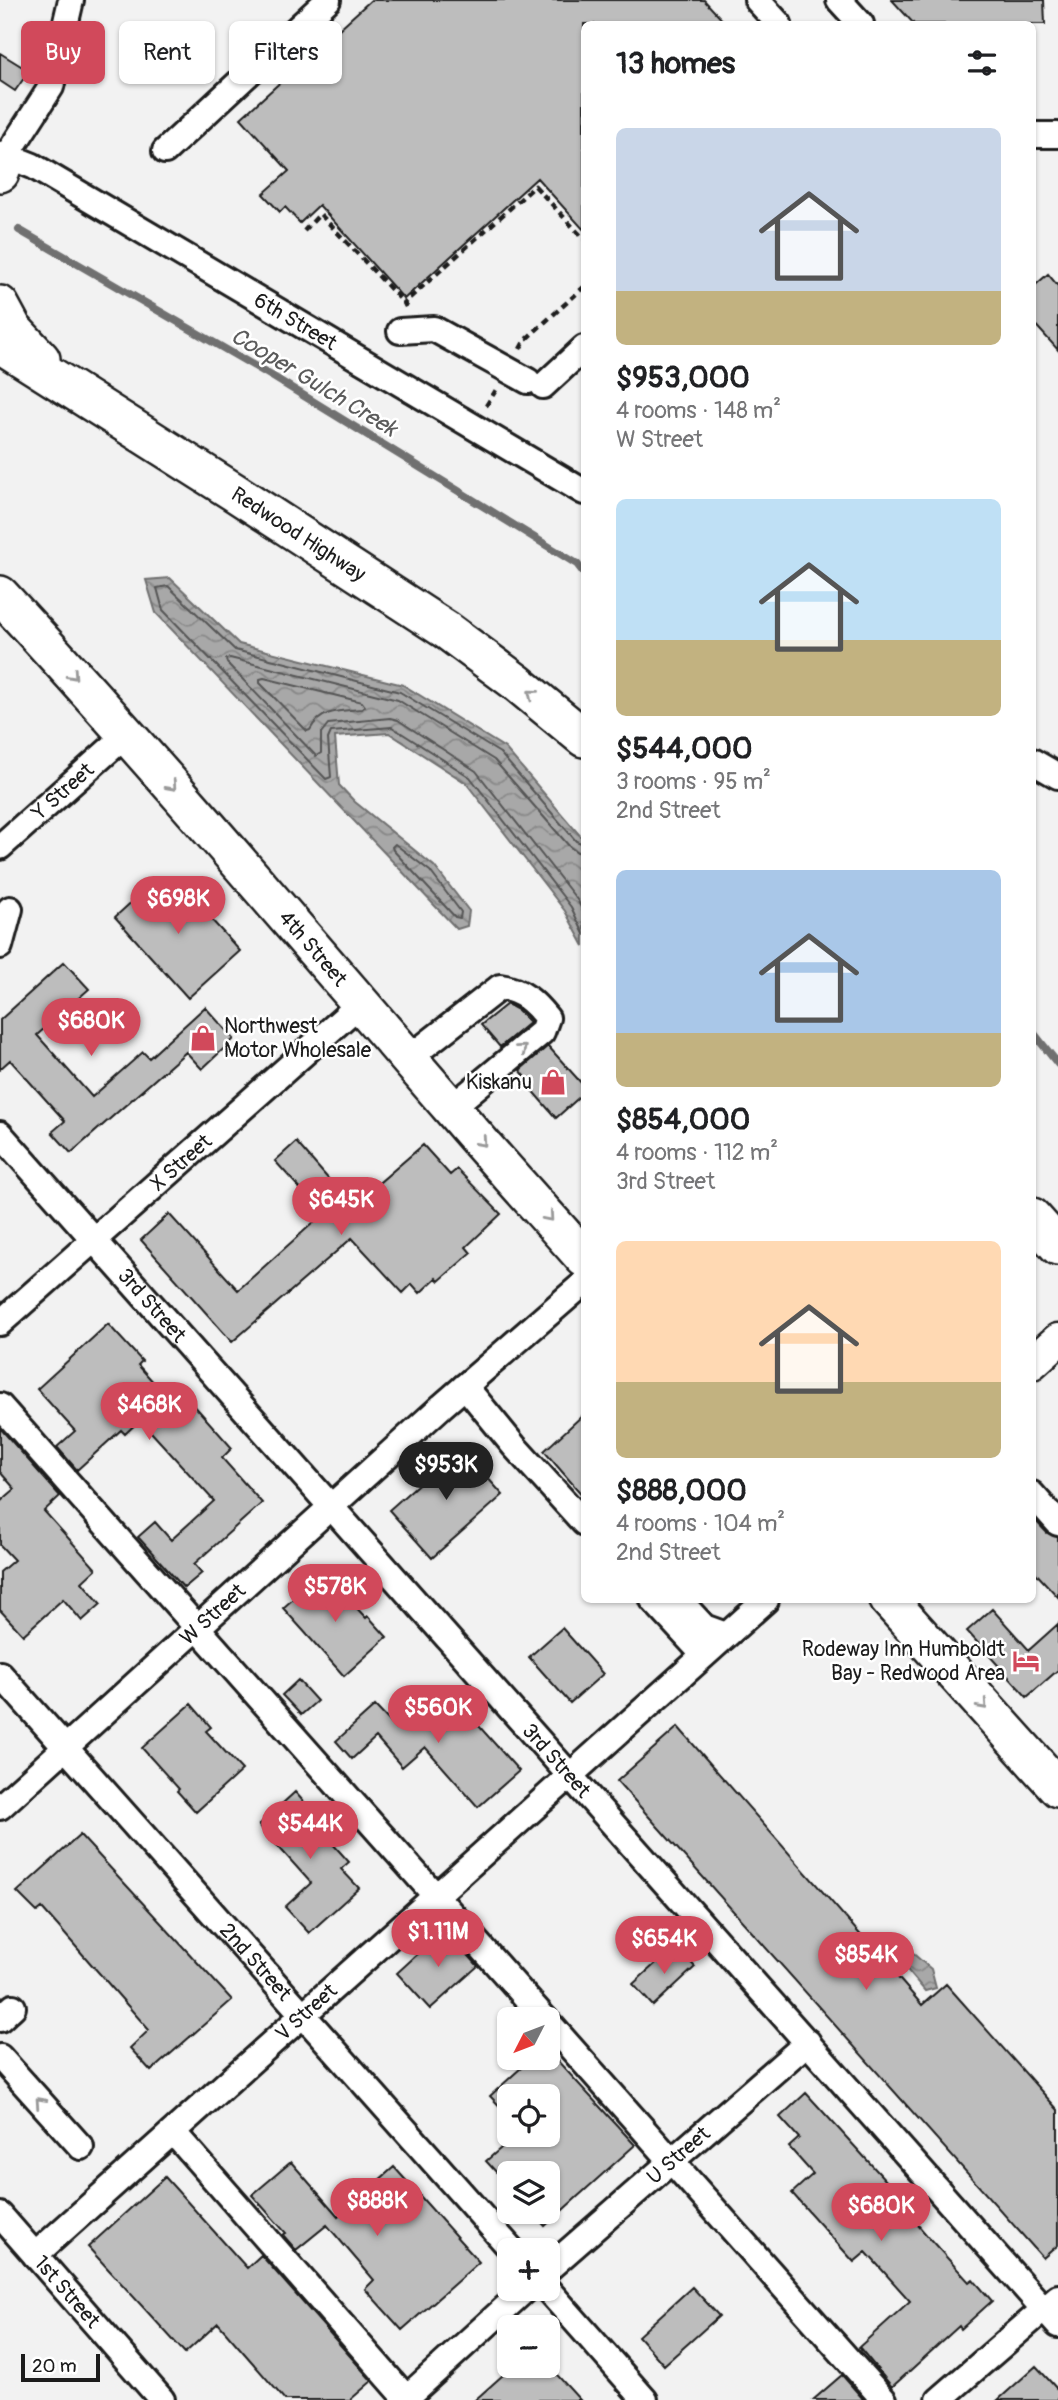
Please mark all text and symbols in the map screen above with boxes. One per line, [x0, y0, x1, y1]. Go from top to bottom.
chip: Buy [21, 21, 105, 84]
chip: Rent [119, 21, 215, 84]
chip: Filters [229, 21, 342, 84]
icon: filters [963, 44, 1001, 82]
text: 13 homes [616, 45, 735, 82]
icon: home [746, 173, 872, 299]
street label: 6th Street [249, 286, 342, 357]
water label: Cooper Gulch Creek [226, 321, 404, 444]
text: $953,000 [616, 359, 750, 396]
text: 4 rooms · 148 m² [616, 396, 781, 425]
text: W Street [616, 425, 703, 454]
street label: Redwood Highway [226, 480, 371, 588]
icon: home [746, 544, 872, 670]
one-way arrow [64, 667, 77, 680]
one-way arrow [527, 690, 539, 703]
text: $544,000 [616, 730, 752, 767]
street label: Y Street [26, 756, 100, 826]
text: 3 rooms · 95 m² [616, 767, 771, 796]
one-way arrow [164, 778, 176, 791]
text: 2nd Street [616, 796, 721, 825]
pin: $698K [129, 876, 227, 936]
text: $698K [146, 884, 210, 913]
street label: 4th Street [273, 905, 354, 992]
icon: home [746, 915, 872, 1041]
pin: $680K [42, 998, 140, 1058]
text: $680K [57, 1006, 125, 1035]
place label: Northwest Motor Wholesale [224, 1013, 372, 1064]
shop icon: Northwest Motor Wholesale [188, 1023, 218, 1053]
one-way arrow [514, 1044, 527, 1057]
shop icon: Kiskanu [538, 1067, 568, 1097]
place label: Kiskanu [466, 1069, 532, 1096]
text: $854,000 [616, 1101, 750, 1138]
street label: X Street [145, 1128, 218, 1197]
one-way arrow [474, 1134, 486, 1147]
text: 4 rooms · 112 m² [616, 1138, 778, 1167]
text: 3rd Street [616, 1167, 715, 1196]
pin: $645K [292, 1178, 390, 1237]
text: $645K [308, 1185, 374, 1214]
one-way arrow [541, 1209, 553, 1222]
street label: 3rd Street [112, 1262, 193, 1348]
icon: home [746, 1286, 872, 1412]
pin: $468K [100, 1382, 198, 1442]
text: $468K [117, 1390, 181, 1419]
pin: $953K [397, 1442, 495, 1502]
text: $953K [414, 1450, 478, 1479]
text: $888,000 [616, 1472, 747, 1509]
text: 4 rooms · 104 m² [616, 1509, 785, 1538]
text: 2nd Street [616, 1538, 721, 1567]
pin: $578K [286, 1564, 384, 1624]
text: $578K [304, 1572, 366, 1601]
street label: W Street [174, 1577, 251, 1651]
place label: Rodeway Inn Humboldt Bay - Redwood Area [802, 1636, 1006, 1687]
hotel icon: Rodeway Inn Humboldt Bay - Redwood Area [1011, 1646, 1041, 1676]
pin: $560K [389, 1686, 487, 1745]
text: $560K [404, 1693, 472, 1722]
one-way arrow [975, 1697, 988, 1710]
street label: 3rd Street [516, 1718, 597, 1804]
pin: $544K [261, 1801, 359, 1861]
text: $544K [277, 1809, 343, 1838]
pin: $1.11M [381, 1910, 495, 1969]
pin: $654K [615, 1916, 713, 1976]
street label: 2nd Street [214, 1917, 298, 2007]
text: $1.11M [407, 1917, 469, 1946]
text: $654K [631, 1924, 697, 1953]
pin: $854K [817, 1932, 915, 1992]
text: $854K [834, 1940, 898, 1969]
street label: V Street [269, 1977, 343, 2047]
north arrow [497, 2007, 560, 2070]
map controls [497, 2007, 560, 2378]
button: locate [497, 2084, 560, 2147]
one-way arrow [36, 2097, 49, 2110]
street label: U Street [641, 2120, 716, 2190]
button: layers [497, 2161, 560, 2224]
pin: $888K [328, 2178, 426, 2238]
pin: $680K [832, 2184, 930, 2243]
text: $888K [346, 2186, 408, 2215]
text: $680K [847, 2191, 915, 2220]
button: + [497, 2238, 560, 2301]
street label: 1st Street [28, 2250, 107, 2334]
button: − [497, 2315, 560, 2378]
scale bar [21, 2351, 100, 2383]
text: 20 m [32, 2354, 77, 2378]

